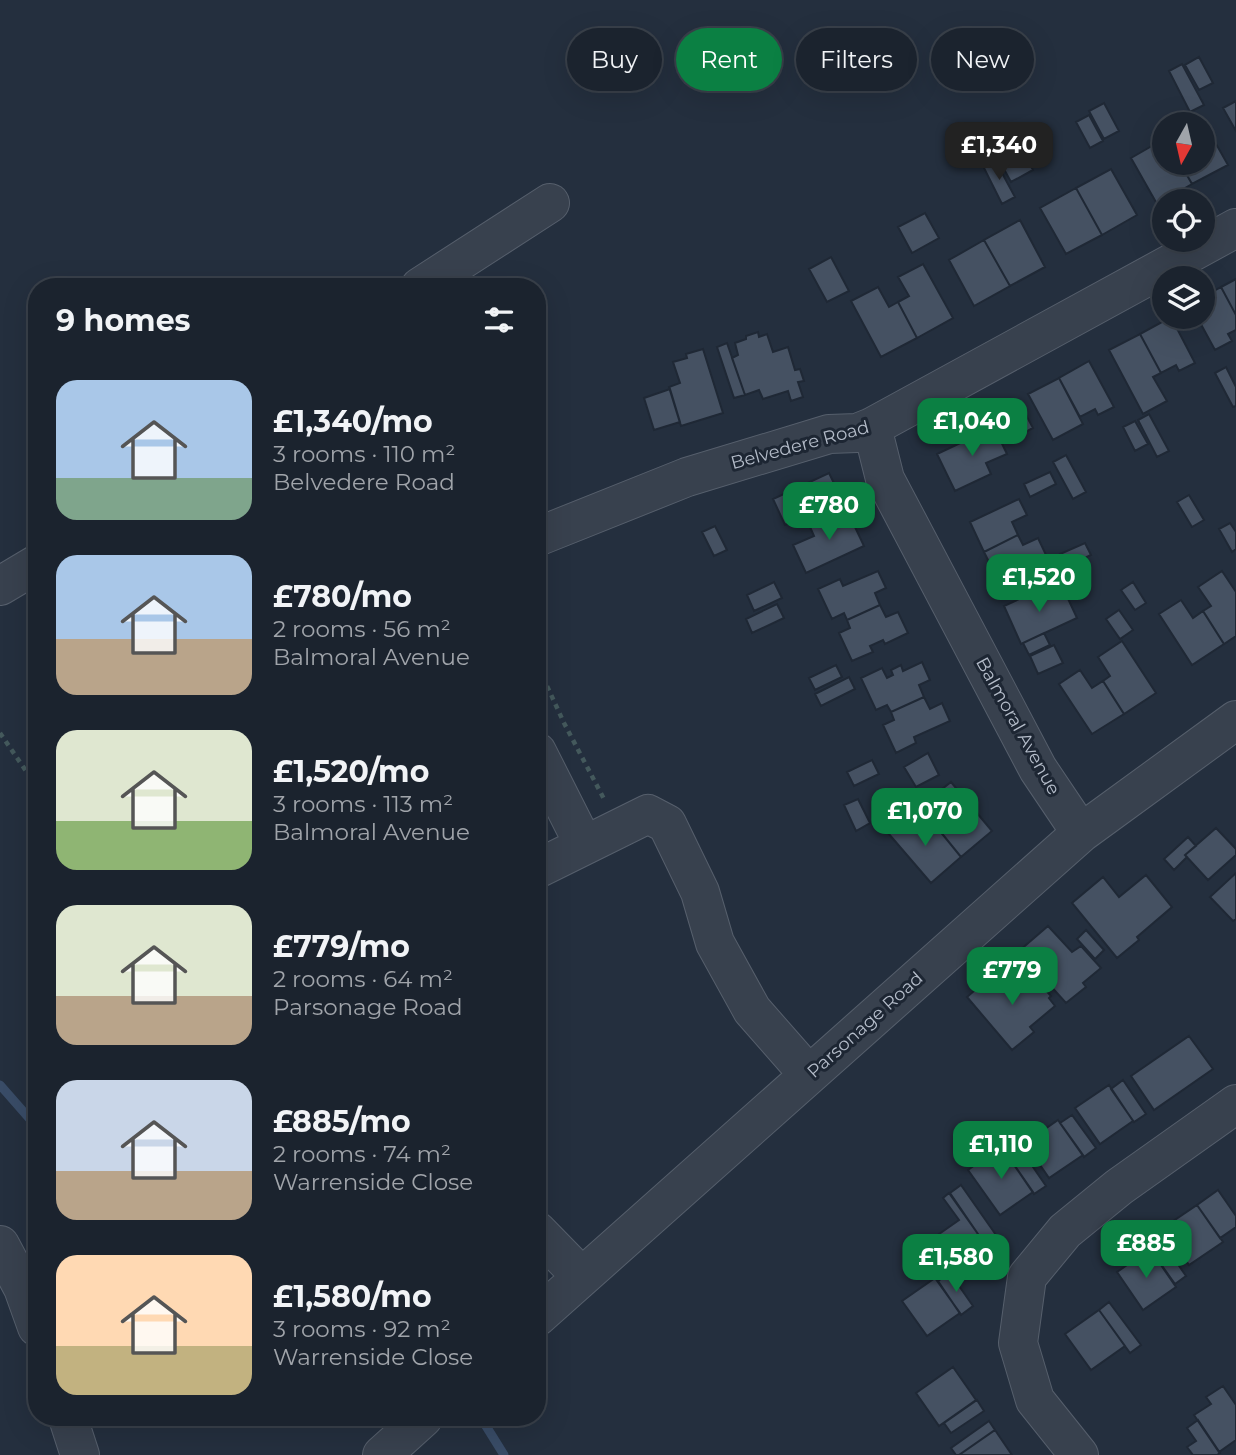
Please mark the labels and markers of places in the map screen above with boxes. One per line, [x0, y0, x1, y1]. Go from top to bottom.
pin: £1,340 [942, 122, 1056, 182]
pin: £1,040 [915, 398, 1029, 458]
pin: £780 [788, 482, 870, 542]
pin: £1,520 [982, 554, 1096, 614]
pin: £1,070 [868, 788, 982, 848]
pin: £779 [971, 948, 1053, 1007]
pin: £1,110 [944, 1122, 1058, 1181]
pin: £885 [1105, 1220, 1187, 1280]
pin: £1,580 [899, 1234, 1013, 1294]

